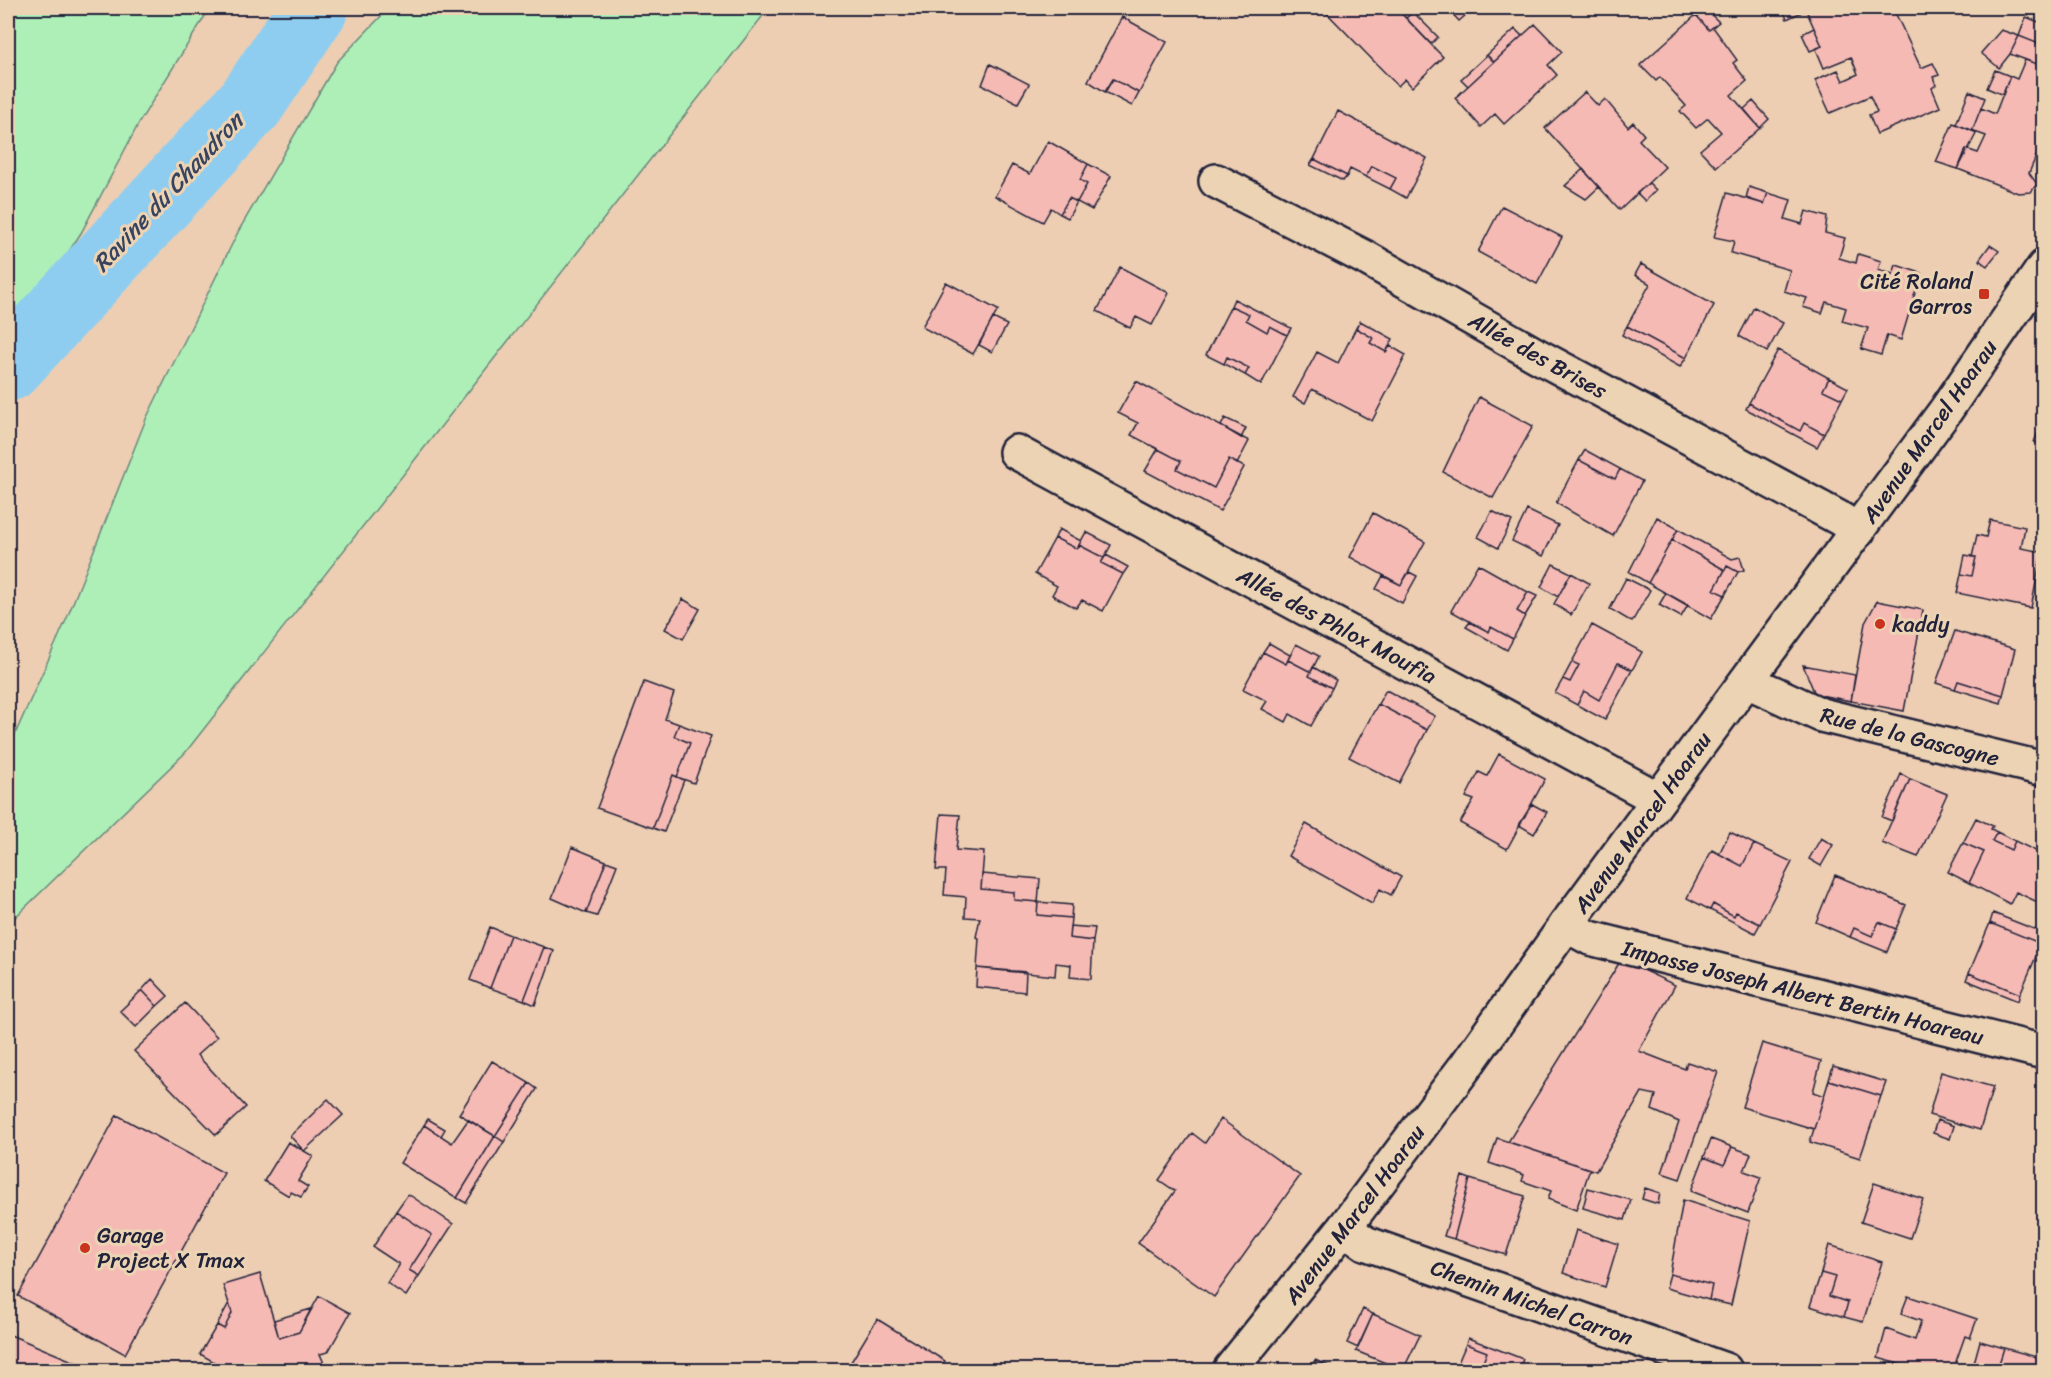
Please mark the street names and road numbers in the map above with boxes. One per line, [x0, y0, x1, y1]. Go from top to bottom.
street label: Allée des Brises [1460, 301, 1615, 410]
street label: Avenue Marcel Hoarau [1850, 331, 2008, 532]
street label: Allée des Phlox Moufia [1229, 556, 1444, 695]
street label: Rue de la Gascogne [1816, 695, 2003, 778]
street label: Avenue Marcel Hoarau [1562, 723, 1722, 923]
street label: Impasse Joseph Albert Bertin Hoareau [1617, 928, 1988, 1056]
street label: Avenue Marcel Hoarau [1273, 1116, 1436, 1314]
street label: Chemin Michel Carron [1425, 1248, 1638, 1357]

